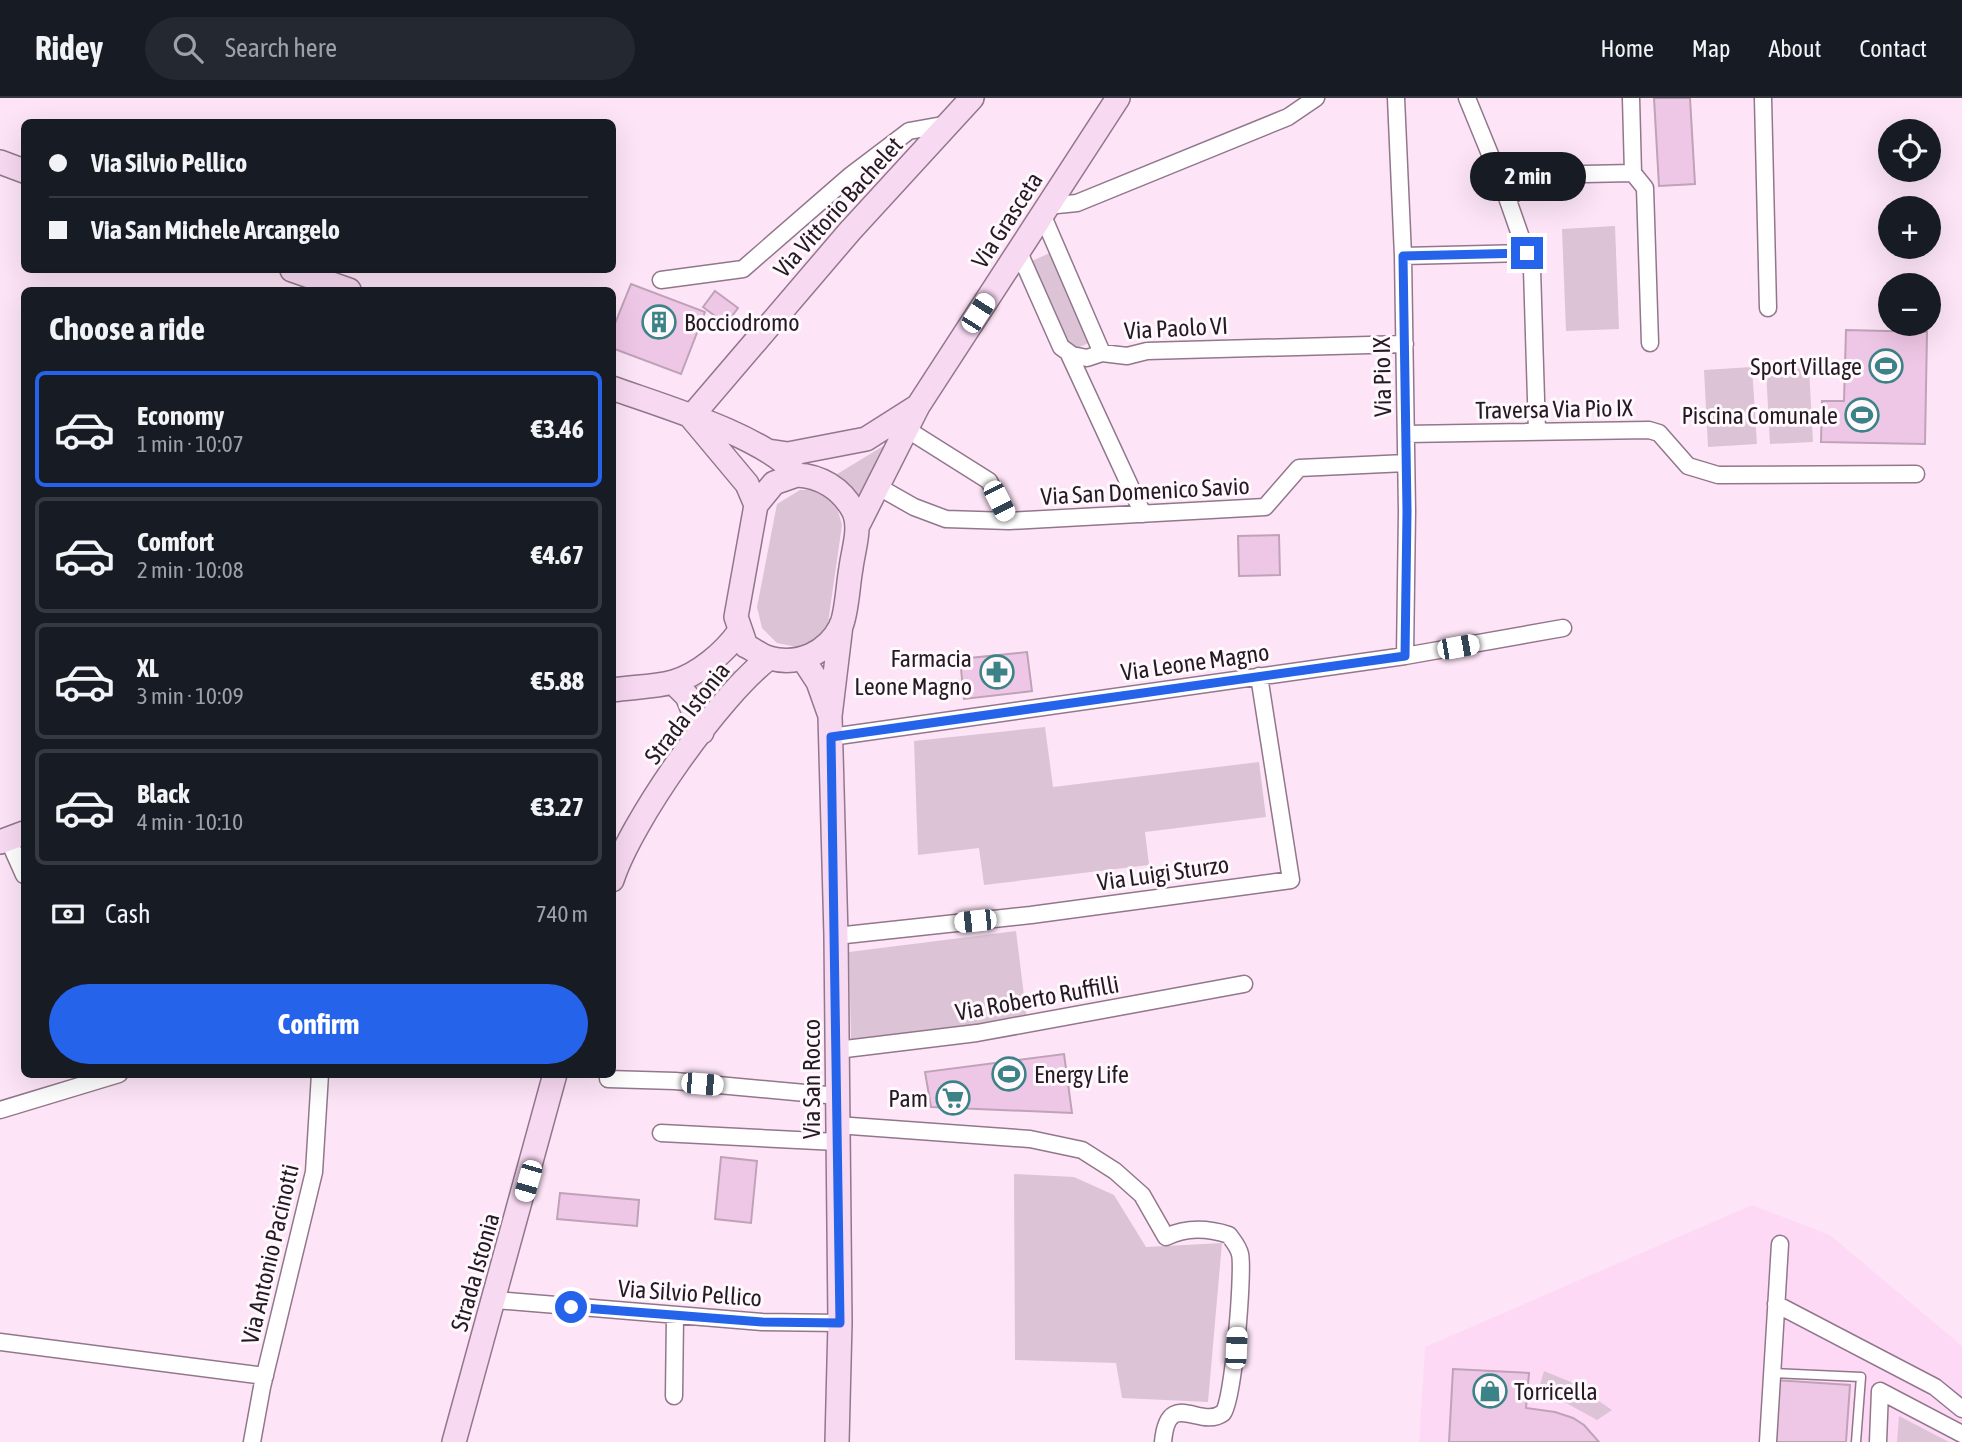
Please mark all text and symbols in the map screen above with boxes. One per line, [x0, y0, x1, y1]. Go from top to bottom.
search box [145, 17, 635, 80]
text: Ridey [35, 29, 103, 67]
icon: search [169, 29, 207, 67]
text: Search here [225, 33, 337, 63]
text: Home [1600, 35, 1654, 62]
text: Map [1692, 35, 1730, 62]
text: About [1768, 35, 1821, 62]
text: Contact [1859, 35, 1927, 62]
map controls [1878, 119, 1941, 336]
button: locate [1878, 119, 1941, 182]
street label: Via Vittorio Bachelet [768, 131, 908, 283]
text: Via Silvio Pellico [91, 148, 247, 178]
callout: 2 min [1469, 152, 1585, 200]
text: 2 min [1505, 163, 1551, 189]
street label: Via Grasceta [966, 167, 1048, 273]
button: + [1878, 196, 1941, 259]
text: Via San Michele Arcangelo [91, 215, 340, 245]
route end [1511, 237, 1543, 269]
button: − [1878, 273, 1941, 336]
car [958, 290, 999, 336]
building icon: Bocciodromo [640, 303, 678, 341]
place label: Bocciodromo [684, 309, 800, 336]
text: Choose a ride [49, 310, 205, 347]
street label: Via Paolo VI [1123, 312, 1229, 344]
street label: Via Pio IX [1368, 337, 1396, 417]
sports icon: Sport Village [1867, 347, 1905, 385]
place label: Sport Village [1750, 353, 1862, 380]
street label: Traversa Via Pio IX [1475, 394, 1633, 424]
sports icon: Piscina Comunale [1843, 396, 1881, 434]
icon: car [53, 398, 116, 461]
text: Economy [137, 401, 224, 431]
place label: Piscina Comunale [1681, 402, 1838, 429]
text: €3.46 [531, 414, 584, 444]
text: 1 min · 10:07 [137, 431, 243, 457]
street label: Via San Domenico Savio [1040, 472, 1250, 510]
car [981, 478, 1018, 524]
icon: car [53, 524, 116, 587]
text: Comfort [137, 527, 214, 557]
text: €4.67 [531, 540, 584, 570]
text: 2 min · 10:08 [137, 557, 243, 583]
car [1436, 633, 1481, 661]
street label: Via Leone Magno [1119, 638, 1271, 686]
place label: Farmacia Leone Magno [854, 645, 972, 700]
icon: car [53, 650, 116, 713]
text: XL [137, 653, 159, 683]
pharmacy icon: Farmacia Leone Magno [978, 653, 1016, 691]
street label: Strada Istonia [639, 657, 735, 769]
text: €5.88 [531, 666, 584, 696]
text: 3 min · 10:09 [137, 683, 243, 709]
icon: car [53, 776, 116, 839]
text: Black [137, 779, 189, 809]
text: €3.27 [531, 792, 584, 822]
text: 4 min · 10:10 [137, 809, 243, 835]
street label: Via Luigi Sturzo [1095, 850, 1231, 896]
icon: cash [49, 895, 87, 933]
text: Cash [105, 899, 151, 929]
text: 740 m [536, 901, 588, 927]
car [954, 908, 997, 934]
street label: Via Roberto Ruffilli [953, 970, 1121, 1026]
button: Confirm [49, 984, 588, 1064]
street label: Via San Rocco [798, 1019, 825, 1139]
sports icon: Energy Life [990, 1055, 1028, 1093]
place label: Energy Life [1034, 1061, 1129, 1088]
car [681, 1072, 724, 1096]
supermarket icon: Pam [934, 1079, 972, 1117]
place label: Pam [888, 1085, 928, 1112]
car [513, 1158, 544, 1204]
street label: Via Antonio Pacinotti [236, 1161, 304, 1347]
street label: Strada Istonia [445, 1210, 505, 1334]
street label: Via Silvio Pellico [617, 1275, 763, 1311]
route start [555, 1291, 587, 1323]
car [1225, 1326, 1248, 1370]
shop icon: Torricella [1471, 1372, 1509, 1410]
place label: Torricella [1514, 1378, 1598, 1405]

